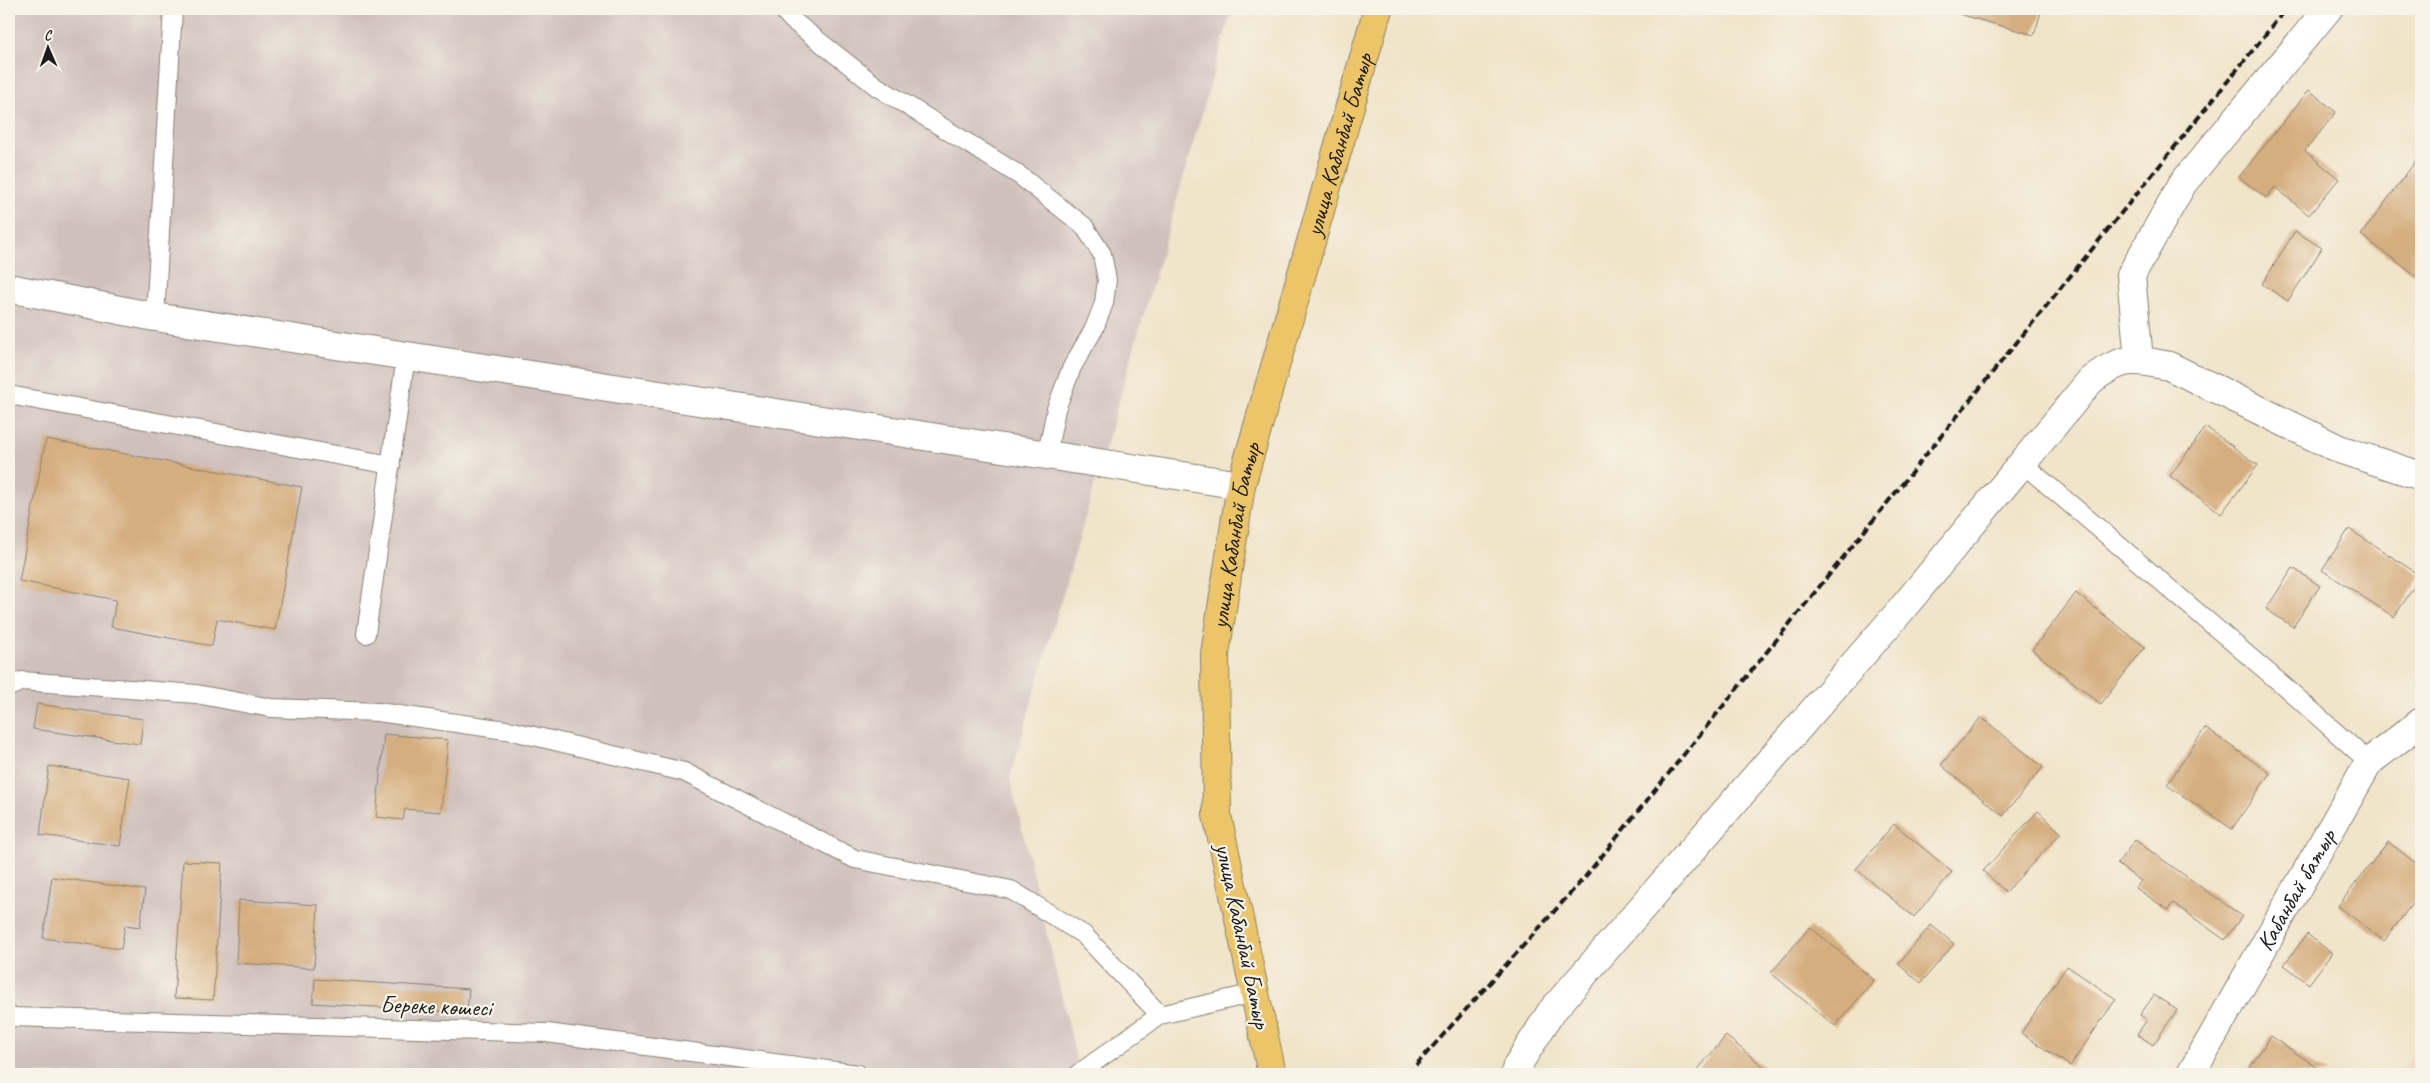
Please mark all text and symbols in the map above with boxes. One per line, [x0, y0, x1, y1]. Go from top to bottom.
north arrow [22, 22, 72, 72]
text: С [44, 27, 53, 44]
street label: улица Кабанбай Батыр [1298, 49, 1380, 241]
street label: улица Кабанбай Батыр [1204, 438, 1268, 633]
street label: Кабанбай батыр [2250, 823, 2343, 956]
street label: улица Кабанбай Батыр [1208, 839, 1277, 1032]
street label: Береке көшесі [380, 989, 495, 1023]

